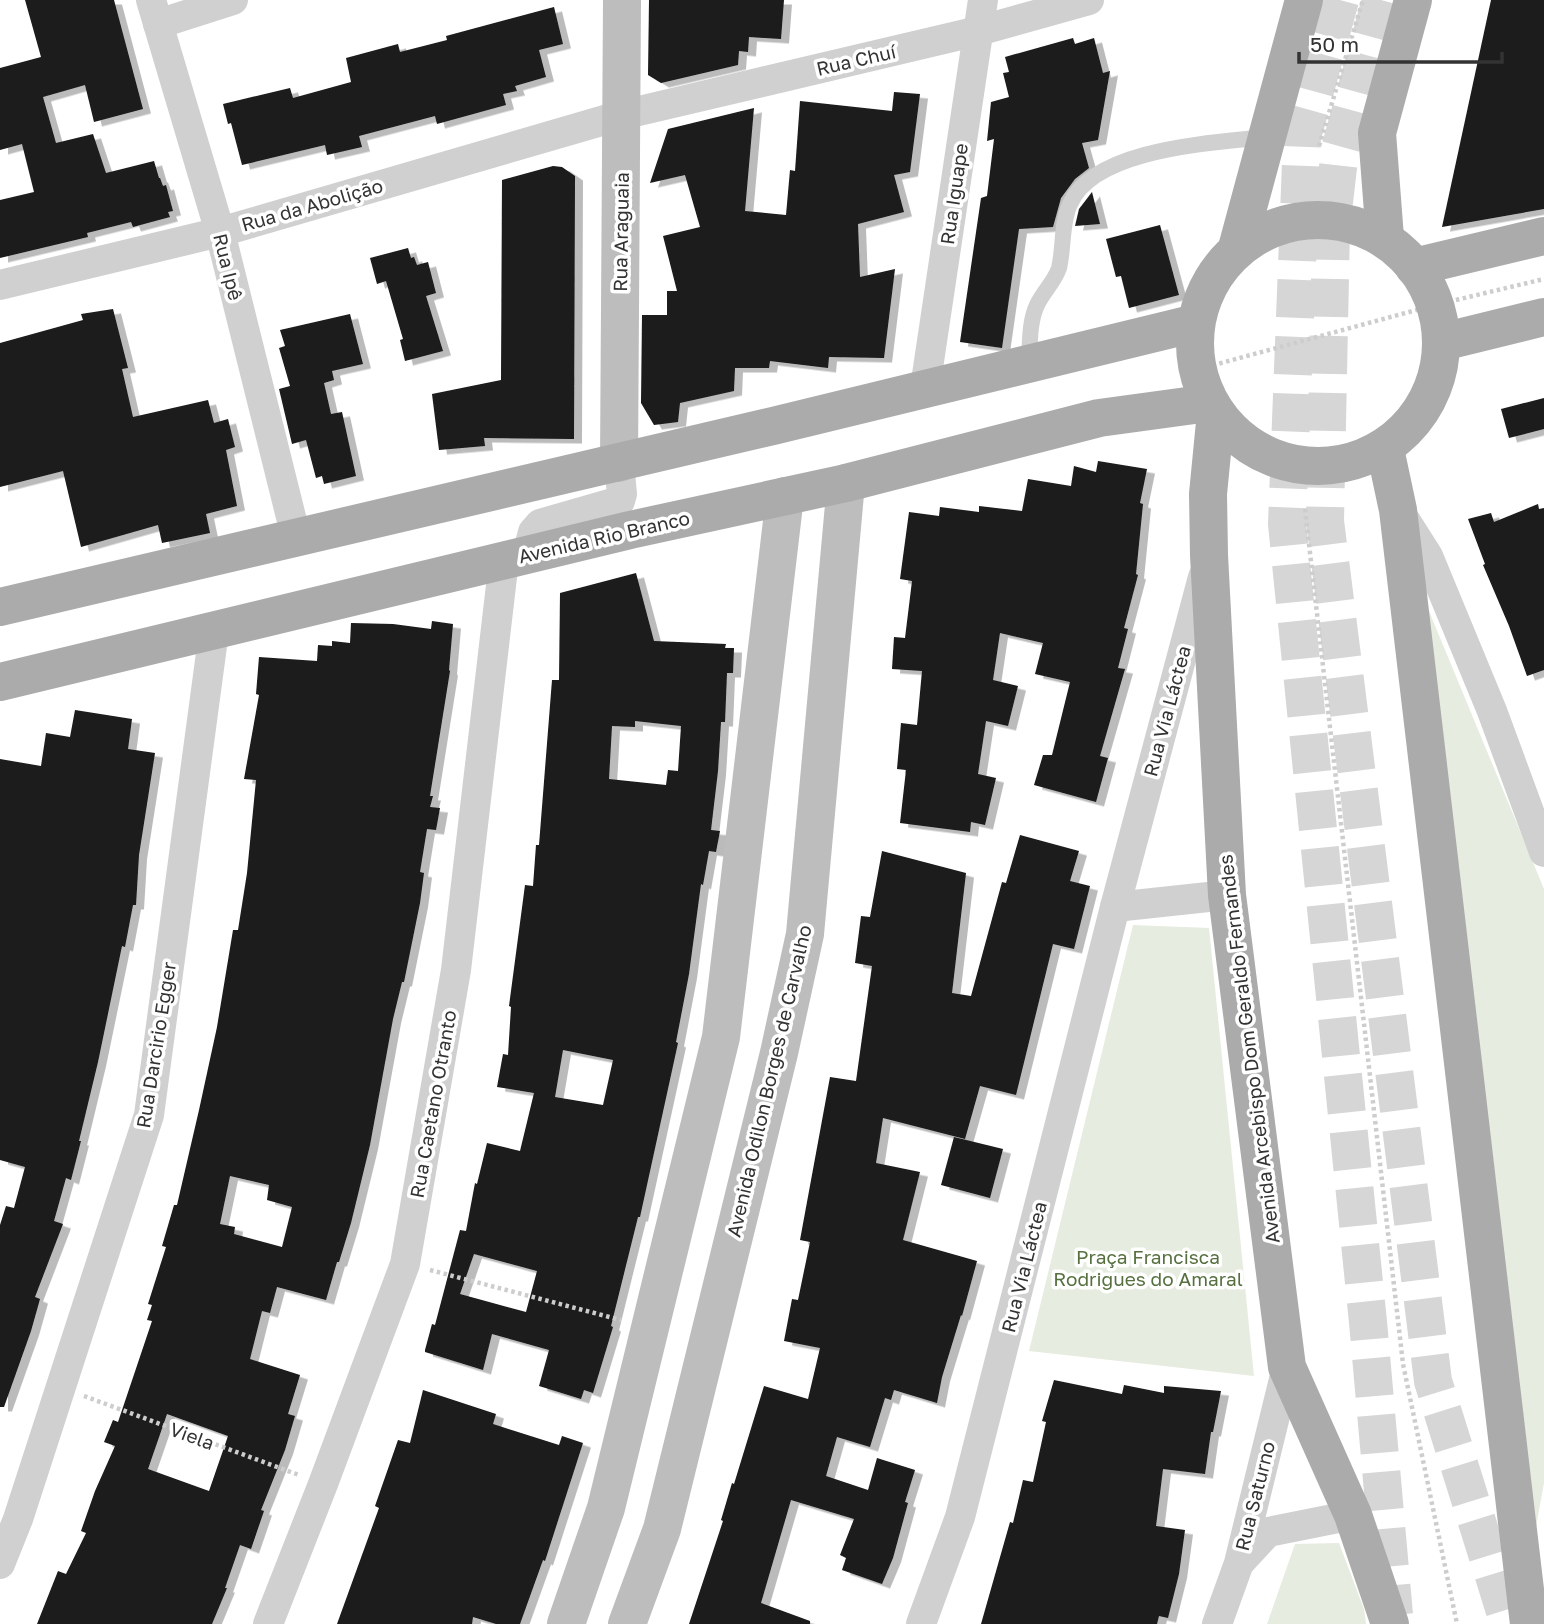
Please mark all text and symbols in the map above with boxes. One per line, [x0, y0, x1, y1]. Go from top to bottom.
scale bar [1299, 21, 1502, 65]
text: 50 m [1310, 31, 1359, 57]
street label: Rua Chuí [814, 39, 900, 80]
street label: Rua Iguape [935, 142, 972, 246]
street label: Rua Araguaia [608, 172, 633, 292]
street label: Rua da Abolição [238, 173, 385, 236]
street label: Rua Ipê [209, 231, 248, 303]
street label: Avenida Rio Branco [516, 506, 692, 567]
street label: Rua Via Láctea [1138, 643, 1195, 779]
street label: Avenida Arcebispo Dom Geraldo Fernandes [1213, 853, 1284, 1245]
street label: Avenida Odilon Borges de Carvalho [721, 923, 816, 1239]
street label: Rua Darcirio Egger [131, 960, 180, 1130]
street label: Rua Caetano Otranto [405, 1008, 460, 1200]
street label: Rua Via Láctea [996, 1199, 1051, 1335]
park label: Praça Francisca Rodrigues do Amaral [1053, 1245, 1243, 1290]
street label: Viela [167, 1417, 218, 1454]
street label: Rua Saturno [1230, 1439, 1279, 1553]

